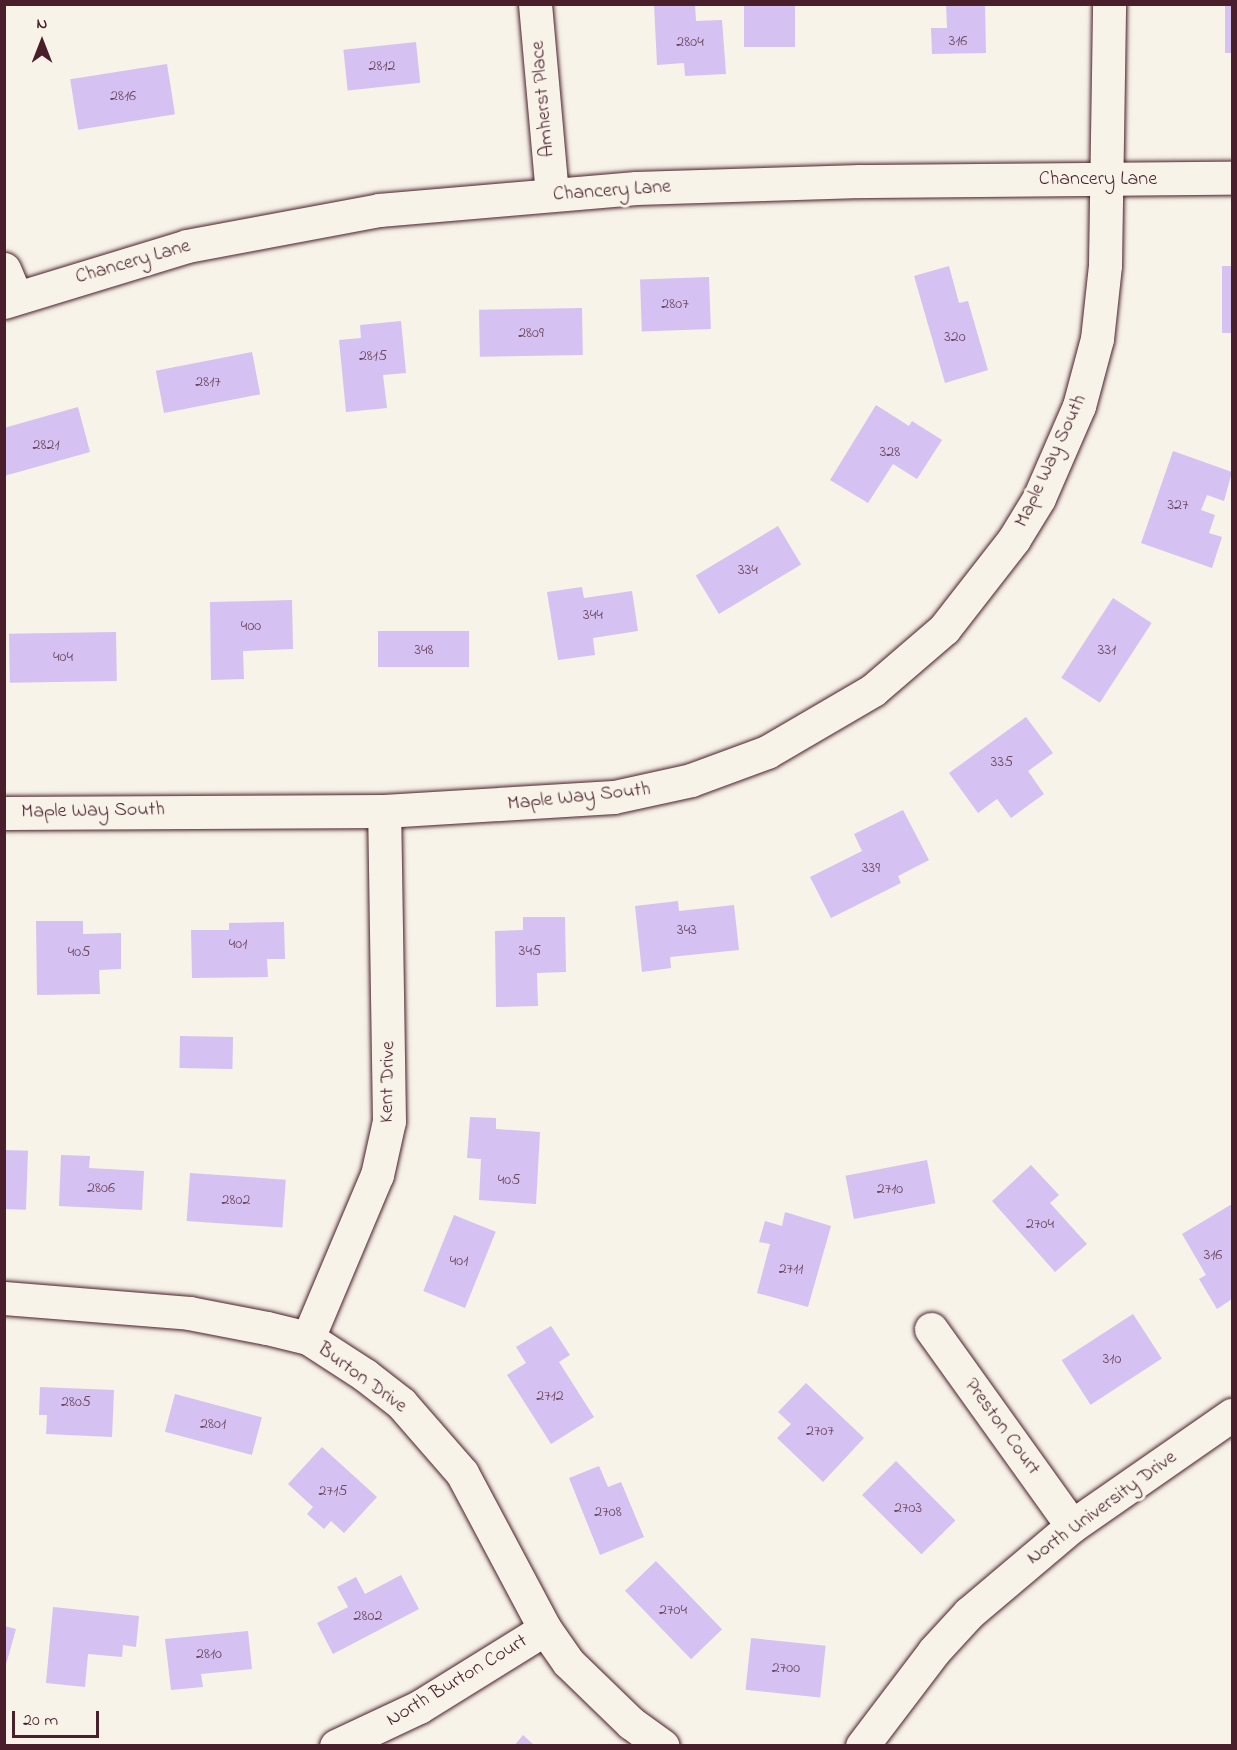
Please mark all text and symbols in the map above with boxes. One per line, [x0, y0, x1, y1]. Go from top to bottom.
north arrow [12, 12, 72, 72]
text: N [37, 12, 47, 36]
house number: 316 [949, 31, 967, 51]
house number: 2804 [676, 32, 704, 52]
street label: Amherst Place [526, 40, 560, 158]
house number: 2812 [369, 56, 395, 76]
house number: 2816 [110, 86, 136, 106]
street label: Chancery Lane [1039, 167, 1157, 191]
street label: Chancery Lane [552, 175, 672, 207]
street label: Chancery Lane [73, 234, 193, 290]
house number: 2807 [661, 294, 689, 314]
house number: 2809 [518, 323, 544, 343]
house number: 320 [944, 327, 966, 347]
house number: 2815 [359, 346, 387, 366]
house number: 2817 [195, 372, 221, 392]
street label: Maple Way South [1010, 391, 1092, 531]
house number: 2821 [33, 435, 59, 455]
house number: 328 [880, 442, 900, 462]
house number: 327 [1167, 495, 1189, 515]
house number: 334 [738, 560, 758, 580]
house number: 344 [583, 605, 603, 625]
house number: 400 [241, 616, 261, 636]
house number: 348 [414, 640, 434, 660]
house number: 331 [1098, 640, 1116, 660]
house number: 404 [53, 647, 73, 667]
house number: 335 [991, 752, 1013, 772]
street label: Maple Way South [506, 778, 652, 816]
street label: Maple Way South [21, 798, 165, 824]
house number: 339 [862, 858, 880, 878]
house number: 343 [677, 920, 697, 940]
house number: 401 [229, 934, 247, 954]
house number: 345 [519, 941, 541, 961]
house number: 405 [68, 942, 90, 962]
street label: Kent Drive [375, 1041, 401, 1123]
house number: 405 [498, 1170, 520, 1190]
house number: 2806 [87, 1178, 115, 1198]
house number: 2710 [877, 1179, 903, 1199]
house number: 2802 [222, 1190, 250, 1210]
house number: 2704 [1026, 1214, 1054, 1234]
house number: 316 [1204, 1245, 1222, 1265]
house number: 401 [450, 1251, 468, 1271]
house number: 2711 [779, 1259, 803, 1279]
street label: Burton Drive [313, 1337, 411, 1419]
house number: 310 [1103, 1349, 1121, 1369]
street label: Preston Court [959, 1374, 1045, 1480]
house number: 2712 [536, 1386, 564, 1406]
house number: 2805 [61, 1392, 91, 1412]
house number: 2801 [200, 1414, 226, 1434]
house number: 2707 [806, 1421, 834, 1441]
street label: North University Drive [1022, 1446, 1182, 1570]
house number: 2715 [319, 1481, 347, 1501]
house number: 2703 [894, 1498, 922, 1518]
house number: 2708 [594, 1502, 622, 1522]
house number: 2704 [659, 1600, 687, 1620]
house number: 2802 [354, 1606, 382, 1626]
street label: North Burton Court [382, 1630, 532, 1732]
house number: 2810 [196, 1644, 222, 1664]
house number: 2700 [772, 1658, 800, 1678]
scale bar [15, 1699, 102, 1737]
text: 20 m [23, 1708, 58, 1734]

